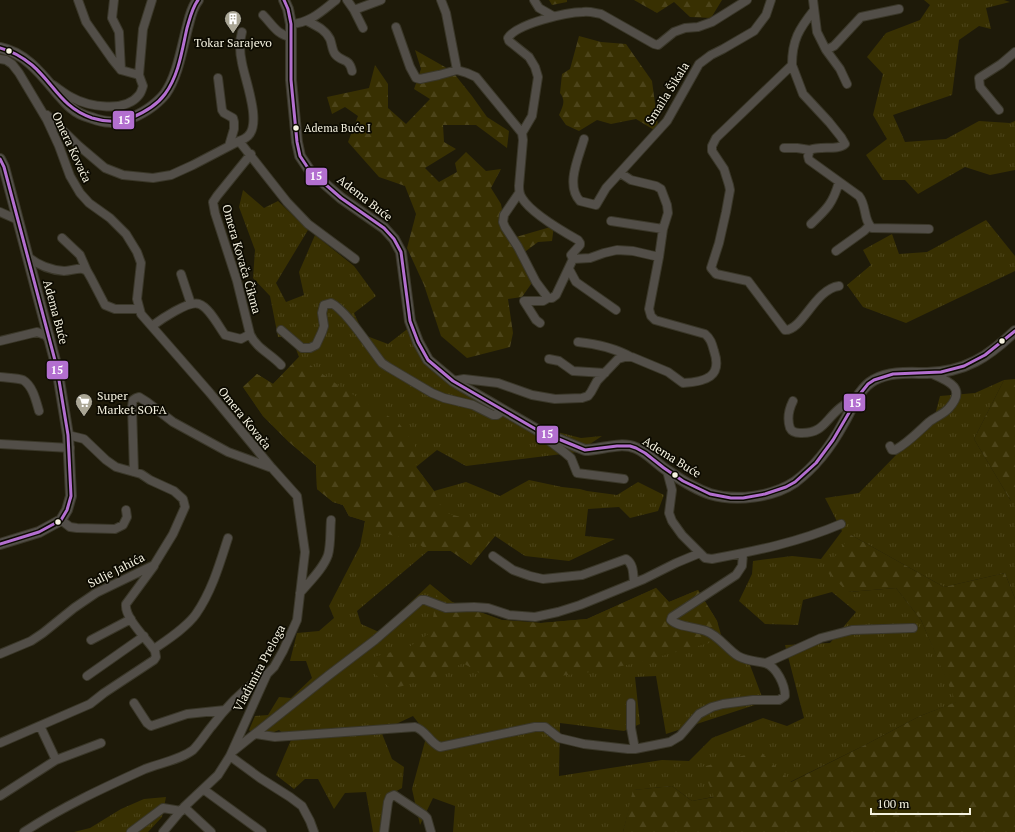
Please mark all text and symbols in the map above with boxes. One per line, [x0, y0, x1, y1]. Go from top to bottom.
building icon: Tokar Sarajevo [223, 9, 243, 34]
place label: Tokar Sarajevo [194, 35, 272, 50]
unlabelled marker [4, 46, 14, 56]
street label: Smaila Šikala [642, 59, 692, 127]
street label: Omera Kovača [49, 109, 95, 185]
line badge: 15 [112, 110, 135, 130]
text: 15 [118, 113, 130, 127]
place label: Adema Buće I [304, 121, 371, 135]
marker: Adema Buće I [291, 123, 301, 133]
line badge: 15 [305, 167, 328, 186]
text: 15 [310, 169, 322, 183]
street label: Adema Buće [334, 172, 396, 224]
street label: Omera Kovača Čikma [219, 203, 265, 315]
street label: Adema Buće [40, 278, 72, 346]
unlabelled marker [997, 336, 1007, 346]
line badge: 15 [46, 360, 69, 380]
text: 15 [51, 363, 63, 377]
street label: Omera Kovača [215, 384, 275, 452]
place label: Super Market SOFA [97, 388, 167, 417]
supermarket icon: Super Market SOFA [74, 392, 94, 417]
line badge: 15 [843, 393, 866, 412]
text: 15 [849, 396, 861, 410]
line badge: 15 [536, 425, 559, 444]
text: 15 [541, 427, 553, 441]
street label: Adema Buće [640, 433, 704, 481]
unlabelled marker [670, 470, 680, 480]
unlabelled marker [53, 517, 63, 527]
street label: Sulje Jahića [85, 549, 147, 591]
street label: Vladimira Preloga [230, 622, 288, 714]
scale bar [871, 790, 970, 816]
text: 100 m [877, 796, 910, 811]

